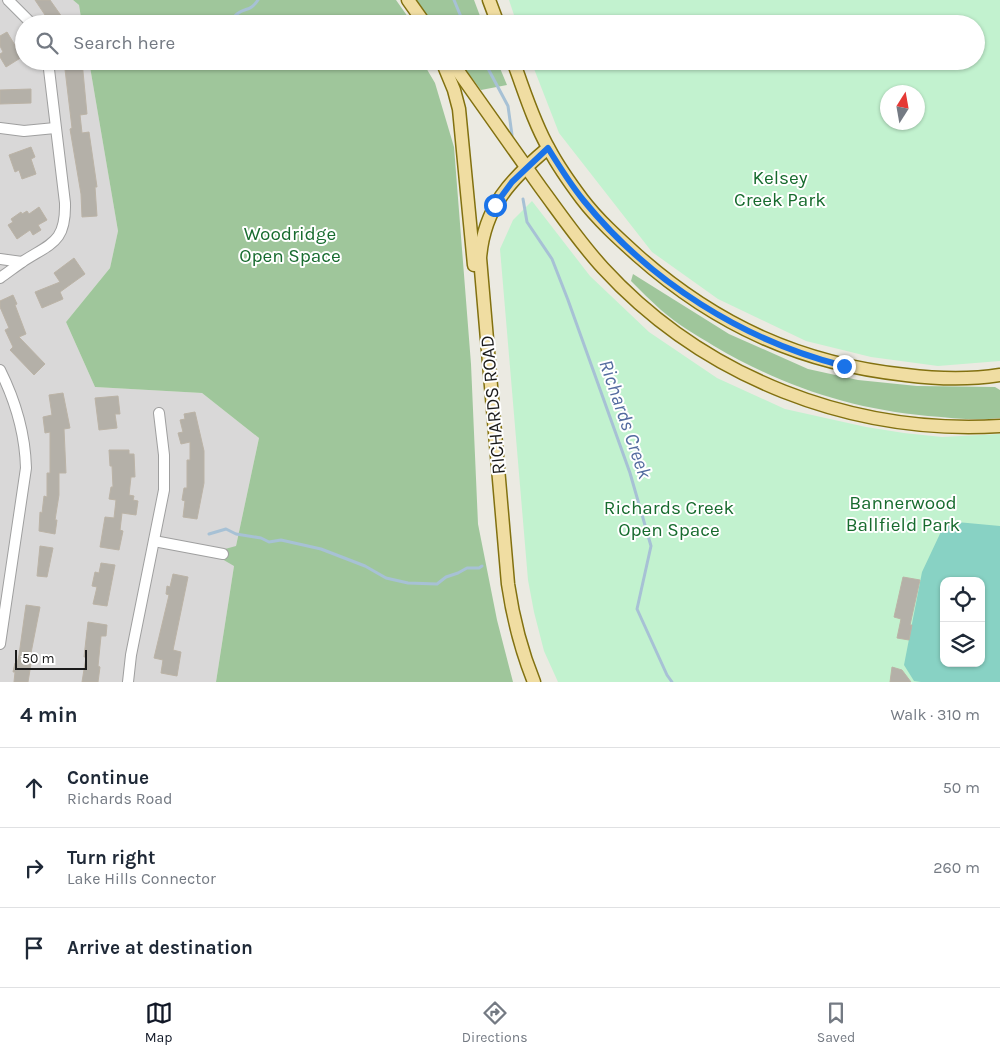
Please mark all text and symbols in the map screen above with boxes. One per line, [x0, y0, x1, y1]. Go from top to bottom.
search box [15, 15, 985, 70]
icon: search [33, 29, 61, 57]
text: Search here [73, 32, 175, 54]
north arrow [880, 85, 925, 130]
park label: Kelsey Creek Park [734, 167, 826, 211]
route start [484, 194, 507, 217]
park label: Woodridge Open Space [239, 223, 341, 267]
street label: RICHARDS ROAD [476, 334, 510, 475]
route end [833, 355, 856, 378]
water label: Richards Creek [594, 357, 657, 483]
park label: Bannerwood Ballfield Park [846, 492, 961, 536]
park label: Richards Creek Open Space [604, 497, 734, 541]
map controls [940, 577, 985, 667]
button: locate [940, 577, 985, 622]
button: layers [940, 622, 985, 667]
scale bar [15, 647, 88, 670]
text: 50 m [22, 650, 55, 667]
text: 4 min [20, 703, 78, 727]
text: Walk · 310 m [890, 705, 980, 724]
text: Continue [67, 767, 149, 789]
icon: ahead [20, 774, 48, 802]
text: 50 m [943, 778, 980, 797]
text: Richards Road [67, 789, 173, 808]
text: Turn right [67, 847, 156, 869]
icon: right [20, 854, 48, 882]
text: 260 m [933, 858, 980, 877]
text: Lake Hills Connector [67, 869, 216, 888]
icon: arrive [20, 934, 48, 962]
text: Arrive at destination [67, 937, 253, 959]
tab: Map [145, 999, 173, 1046]
tab: Directions [462, 999, 528, 1046]
tab: Saved [817, 999, 855, 1046]

